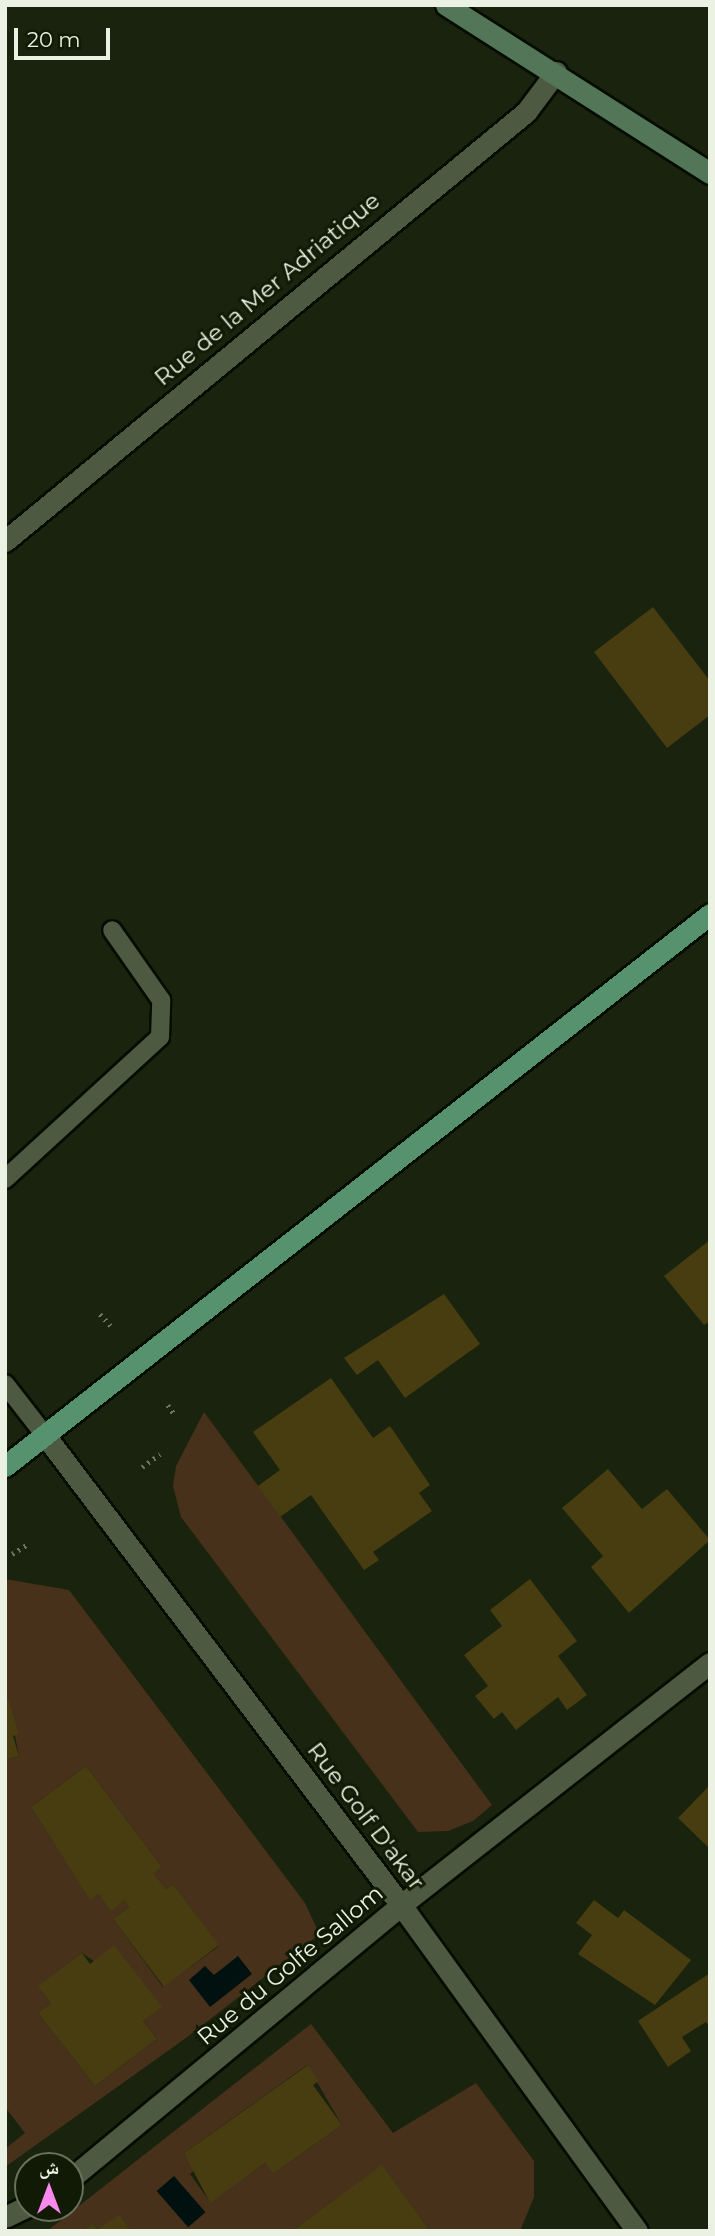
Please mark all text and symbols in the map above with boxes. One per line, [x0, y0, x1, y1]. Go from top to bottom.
scale bar [18, 14, 114, 58]
text: 20 m [27, 27, 81, 52]
street label: Rue de la Mer Adriatique [149, 187, 385, 391]
street label: Rue Golf D'akar [302, 1737, 430, 1895]
street label: Rue du Golfe Sallom [192, 1879, 388, 2051]
north arrow [14, 2152, 84, 2222]
text: ش [39, 2156, 59, 2179]

